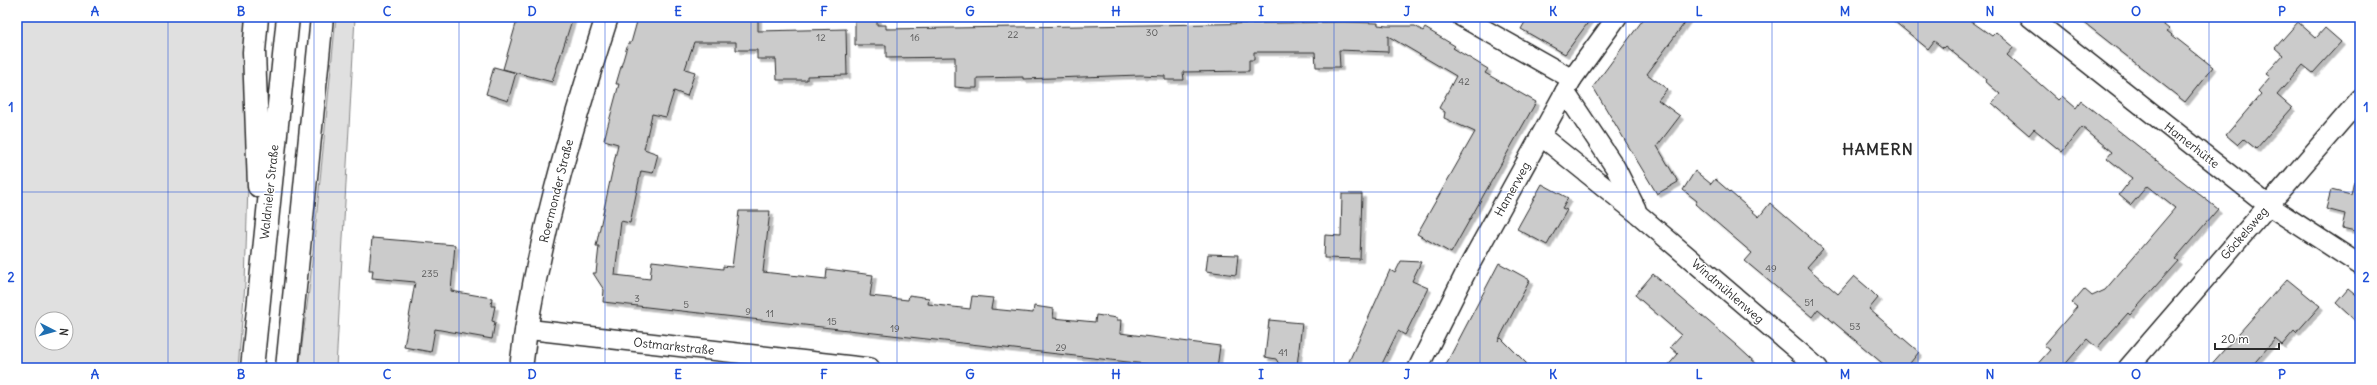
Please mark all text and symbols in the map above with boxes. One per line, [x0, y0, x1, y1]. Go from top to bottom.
text: A [91, 3, 100, 20]
text: B [237, 3, 246, 20]
text: C [383, 3, 392, 20]
text: D [527, 3, 537, 20]
text: E [674, 3, 682, 20]
text: F [820, 3, 828, 20]
text: G [965, 3, 975, 20]
text: H [1111, 3, 1121, 20]
text: I [1258, 3, 1264, 20]
text: J [1404, 3, 1411, 20]
text: K [1549, 3, 1558, 20]
text: L [1695, 3, 1703, 20]
text: M [1840, 3, 1850, 20]
text: N [1986, 3, 1994, 20]
text: O [2131, 3, 2141, 20]
text: P [2278, 3, 2286, 20]
house number: 30 [1146, 26, 1158, 39]
house number: 22 [1008, 28, 1019, 41]
house number: 12 [816, 31, 826, 44]
house number: 16 [910, 31, 920, 44]
house number: 42 [1458, 75, 1470, 88]
text: 1 [8, 99, 14, 116]
text: 1 [2363, 99, 2369, 116]
street label: Hamerhütte [2162, 119, 2222, 171]
street label: Roermonder Straße [536, 138, 576, 244]
district label: HAMERN [1842, 139, 1914, 159]
street label: Waldnieler Straße [257, 144, 281, 240]
street label: Hamerweg [1491, 159, 1533, 219]
street label: Göckelsweg [2217, 204, 2271, 262]
street label: Windmühlenweg [1689, 256, 1767, 326]
house number: 49 [1765, 262, 1777, 275]
house number: 235 [422, 267, 439, 280]
text: 2 [7, 269, 15, 286]
text: 2 [2362, 269, 2370, 286]
house number: 3 [634, 292, 640, 305]
house number: 51 [1804, 296, 1814, 309]
house number: 5 [683, 298, 689, 311]
house number: 9 [745, 305, 751, 318]
house number: 11 [766, 307, 774, 320]
north arrow [34, 311, 74, 351]
house number: 15 [827, 315, 837, 328]
house number: 53 [1849, 320, 1861, 333]
house number: 19 [890, 322, 900, 335]
scale bar [2215, 325, 2279, 351]
text: N [57, 328, 71, 337]
text: 20 m [2221, 331, 2249, 346]
street label: Ostmarkstraße [633, 334, 715, 358]
house number: 29 [1055, 341, 1067, 354]
house number: 41 [1278, 346, 1288, 359]
text: A [91, 366, 100, 383]
text: B [237, 366, 246, 383]
text: C [383, 366, 392, 383]
text: D [527, 366, 537, 383]
text: E [674, 366, 682, 383]
text: F [820, 366, 828, 383]
text: G [965, 366, 975, 383]
text: H [1111, 366, 1121, 383]
text: I [1258, 366, 1264, 383]
text: J [1404, 366, 1411, 383]
text: K [1549, 366, 1558, 383]
text: L [1695, 366, 1703, 383]
text: M [1840, 366, 1850, 383]
text: N [1986, 366, 1994, 383]
text: O [2131, 366, 2141, 383]
text: P [2278, 366, 2286, 383]

